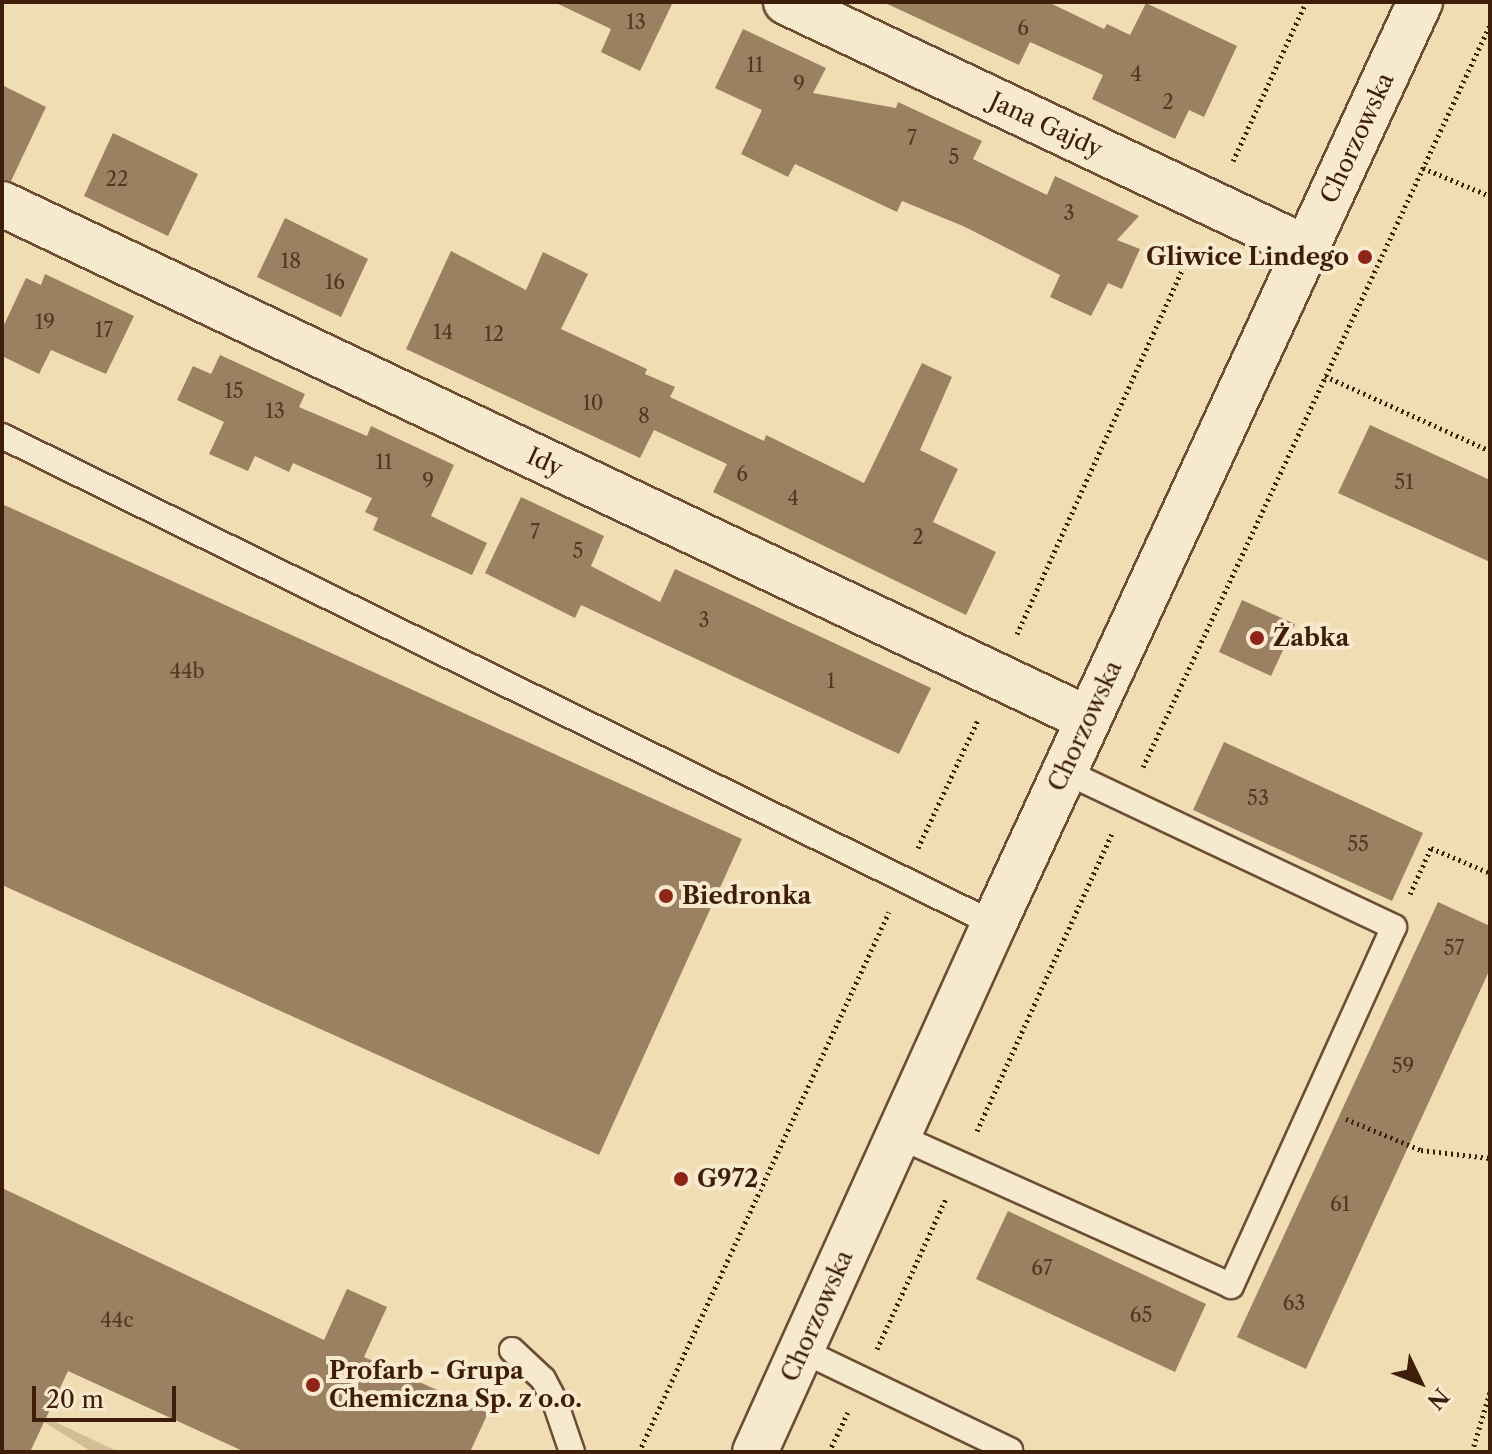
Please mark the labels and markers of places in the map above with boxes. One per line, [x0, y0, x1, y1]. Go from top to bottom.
place label: Gliwice Lindego [1146, 243, 1349, 271]
marker: Gliwice Lindego [1356, 248, 1374, 266]
place label: Żabka [1273, 624, 1349, 652]
marker: Żabka [1248, 629, 1266, 647]
place label: Biedronka [682, 882, 811, 910]
marker: Biedronka [657, 887, 675, 905]
place label: G972 [697, 1165, 758, 1193]
marker: G972 [672, 1170, 690, 1188]
place label: Profarb - Grupa Chemiczna Sp. z o.o. [329, 1357, 582, 1413]
marker: Profarb - Grupa Chemiczna Sp. z o.o. [304, 1376, 322, 1394]

